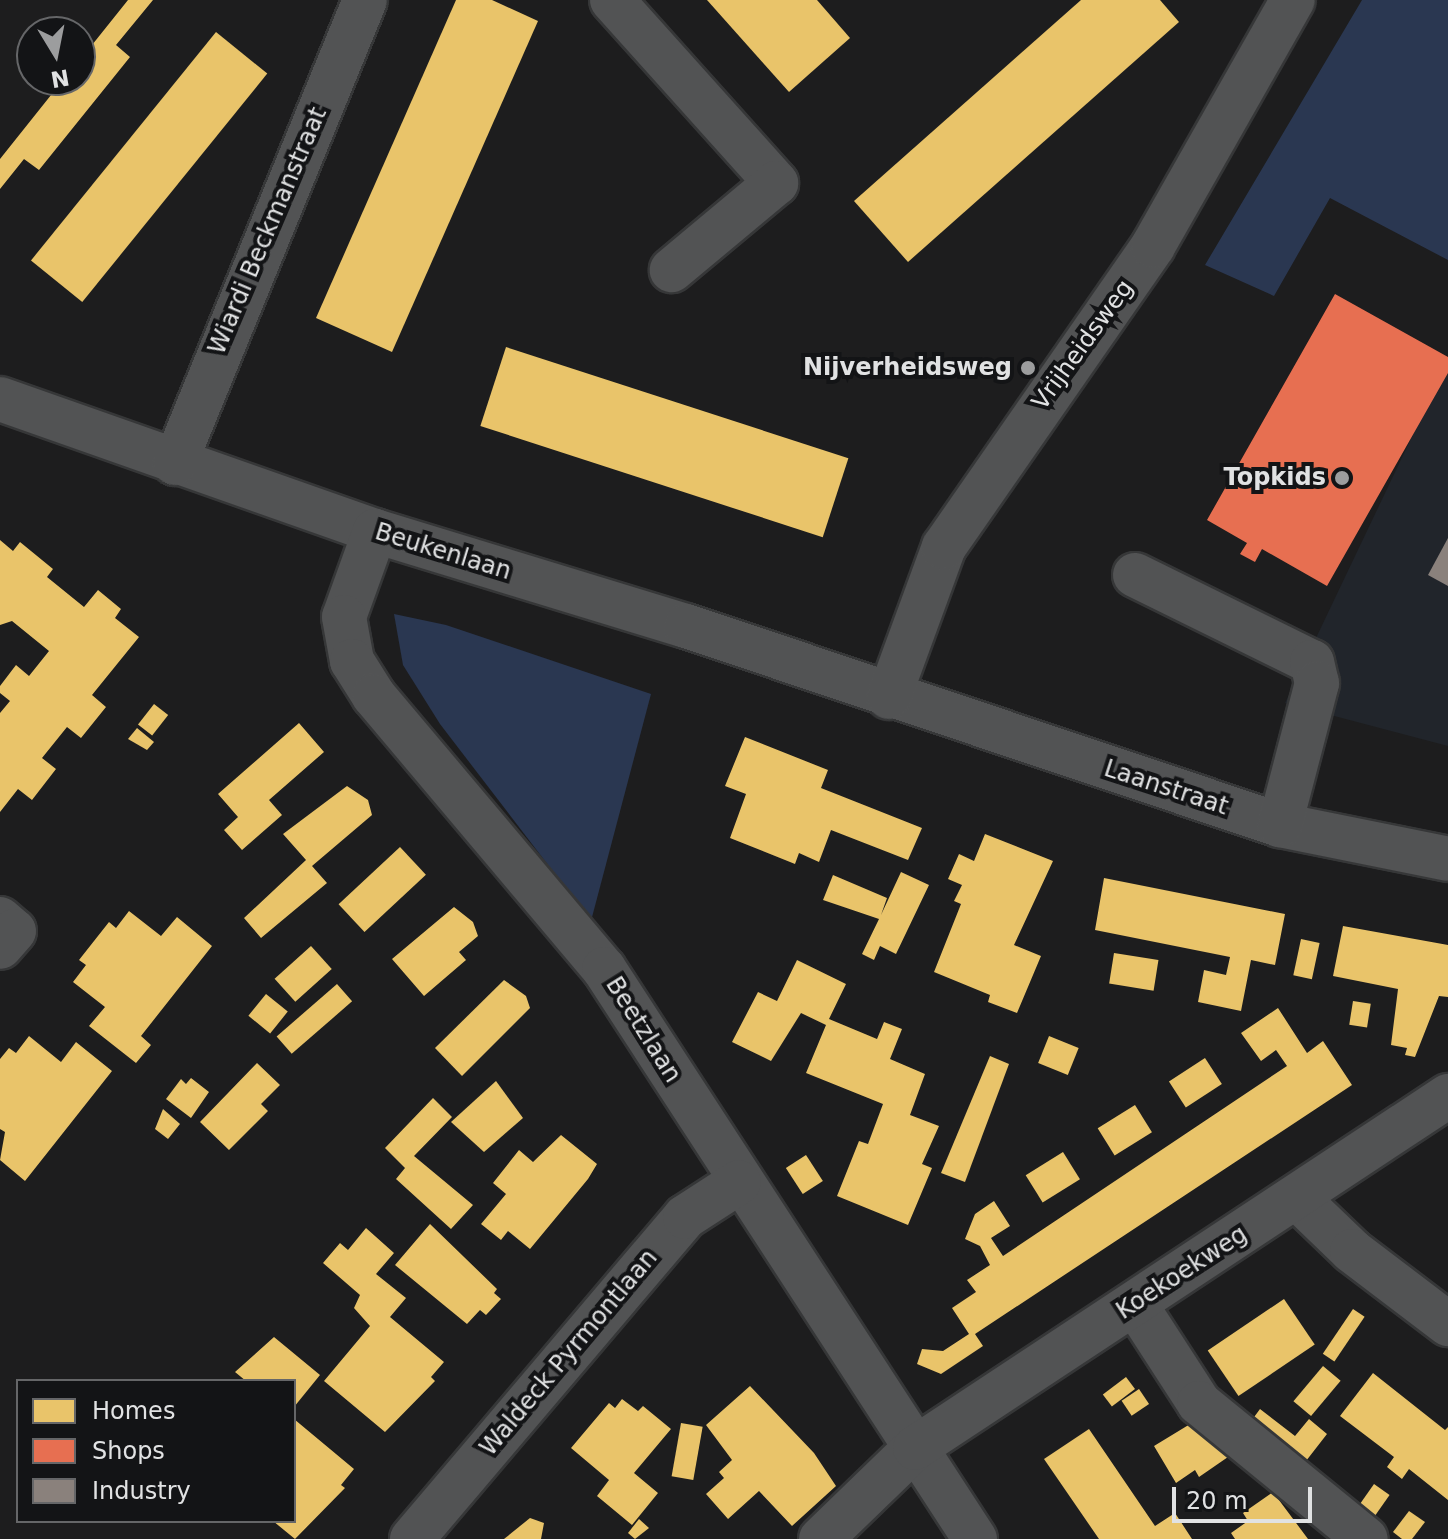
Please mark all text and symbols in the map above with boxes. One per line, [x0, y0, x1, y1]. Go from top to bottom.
north arrow [16, 16, 96, 96]
text: N [49, 64, 71, 92]
street label: Wiardi Beckmanstraat [203, 103, 333, 359]
street label: Vrijheidsweg [1026, 274, 1140, 416]
place label: Nijverheidsweg [803, 354, 1012, 382]
marker: Nijverheidsweg [1019, 359, 1037, 377]
place label: Topkids [1223, 464, 1326, 492]
marker: Topkids [1333, 469, 1351, 487]
street label: Beukenlaan [371, 518, 515, 586]
street label: Laanstraat [1100, 754, 1232, 822]
street label: Beetzlaan [599, 972, 687, 1088]
street label: Koekoekweg [1111, 1220, 1253, 1326]
street label: Waldeck Pyrmontlaan [474, 1244, 664, 1462]
legend [16, 1379, 296, 1523]
text: Homes [92, 1397, 175, 1425]
text: Shops [92, 1437, 165, 1465]
scale bar [1176, 1471, 1316, 1521]
text: Industry [92, 1477, 191, 1505]
text: 20 m [1186, 1487, 1248, 1515]

